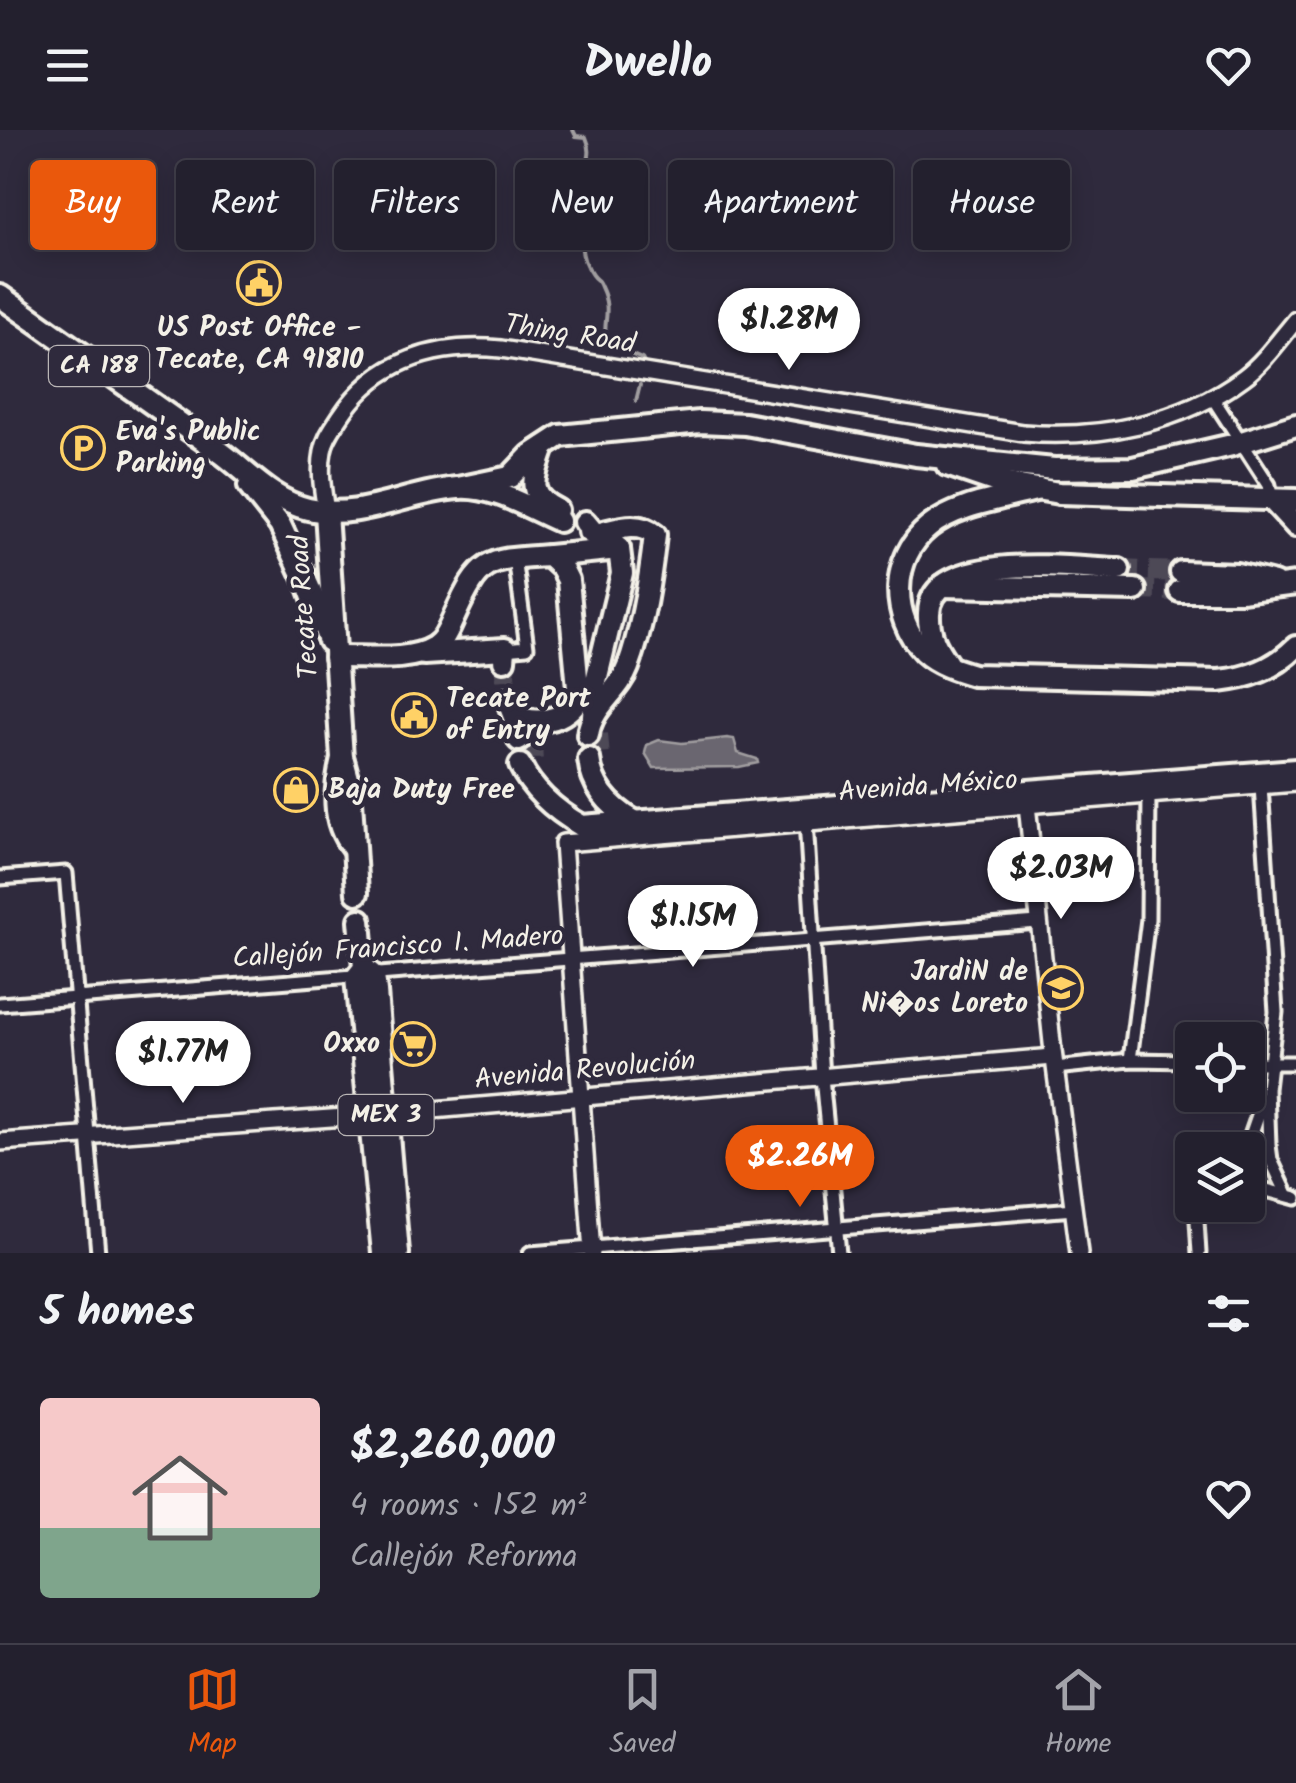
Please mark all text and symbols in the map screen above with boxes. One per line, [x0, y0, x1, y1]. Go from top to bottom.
text: Dwello [584, 29, 712, 101]
icon: menu [40, 38, 95, 93]
icon: heart [1201, 38, 1256, 93]
chip: Buy [30, 160, 156, 250]
chip: Rent [176, 160, 314, 250]
chip: Filters [334, 160, 495, 250]
chip: New [515, 160, 648, 250]
chip: Apartment [668, 160, 893, 250]
chip: House [913, 160, 1070, 250]
public building icon: US Post Office - Tecate, CA 91810 [236, 260, 282, 306]
pin: $1.28M [708, 288, 870, 373]
text: $1.28M [740, 295, 838, 346]
street label: Thing Road [501, 302, 640, 368]
place label: US Post Office - Tecate, CA 91810 [155, 306, 364, 383]
road number: CA 188 [49, 346, 149, 386]
place label: Eva's Public Parking [116, 410, 261, 487]
parking icon: Eva's Public Parking [60, 425, 106, 471]
street label: Tecate Road [277, 533, 332, 680]
place label: Tecate Port of Entry [446, 677, 591, 754]
public building icon: Tecate Port of Entry [391, 692, 437, 738]
street label: Avenida México [837, 758, 1019, 816]
shop icon: Baja Duty Free [273, 767, 319, 813]
place label: Baja Duty Free [328, 768, 515, 813]
pin: $2.03M [980, 837, 1142, 922]
text: $2.03M [1009, 844, 1113, 895]
pin: $1.15M [612, 885, 774, 970]
text: $1.15M [650, 892, 736, 943]
street label: Callejón Francisco I. Madero [231, 914, 565, 982]
place label: JardiN de Ni�os Loreto [861, 950, 1028, 1027]
school or university icon: JardiN de Ni�os Loreto [1038, 965, 1084, 1011]
pin: $1.77M [102, 1021, 264, 1106]
supermarket icon: Oxxo [390, 1021, 436, 1067]
place label: Oxxo [323, 1022, 380, 1067]
map controls [1175, 1022, 1265, 1222]
button: locate [1175, 1022, 1265, 1112]
text: $1.77M [138, 1028, 228, 1079]
street label: Avenida Revolución [473, 1039, 697, 1103]
road number: MEX 3 [338, 1095, 434, 1135]
pin: $2.26M [719, 1125, 881, 1210]
text: $2.26M [747, 1132, 853, 1183]
button: layers [1175, 1132, 1265, 1222]
text: 5 homes [40, 1280, 195, 1347]
icon: filters [1201, 1286, 1256, 1341]
text: $2,260,000 [350, 1414, 555, 1481]
icon: home [120, 1438, 240, 1558]
icon: heart [1201, 1471, 1256, 1526]
text: 4 rooms · 152 m² [350, 1481, 586, 1532]
text: Callejón Reforma [350, 1532, 577, 1583]
tab: Map [185, 1662, 240, 1767]
tab: Saved [609, 1662, 676, 1767]
tab: Home [1045, 1662, 1111, 1767]

